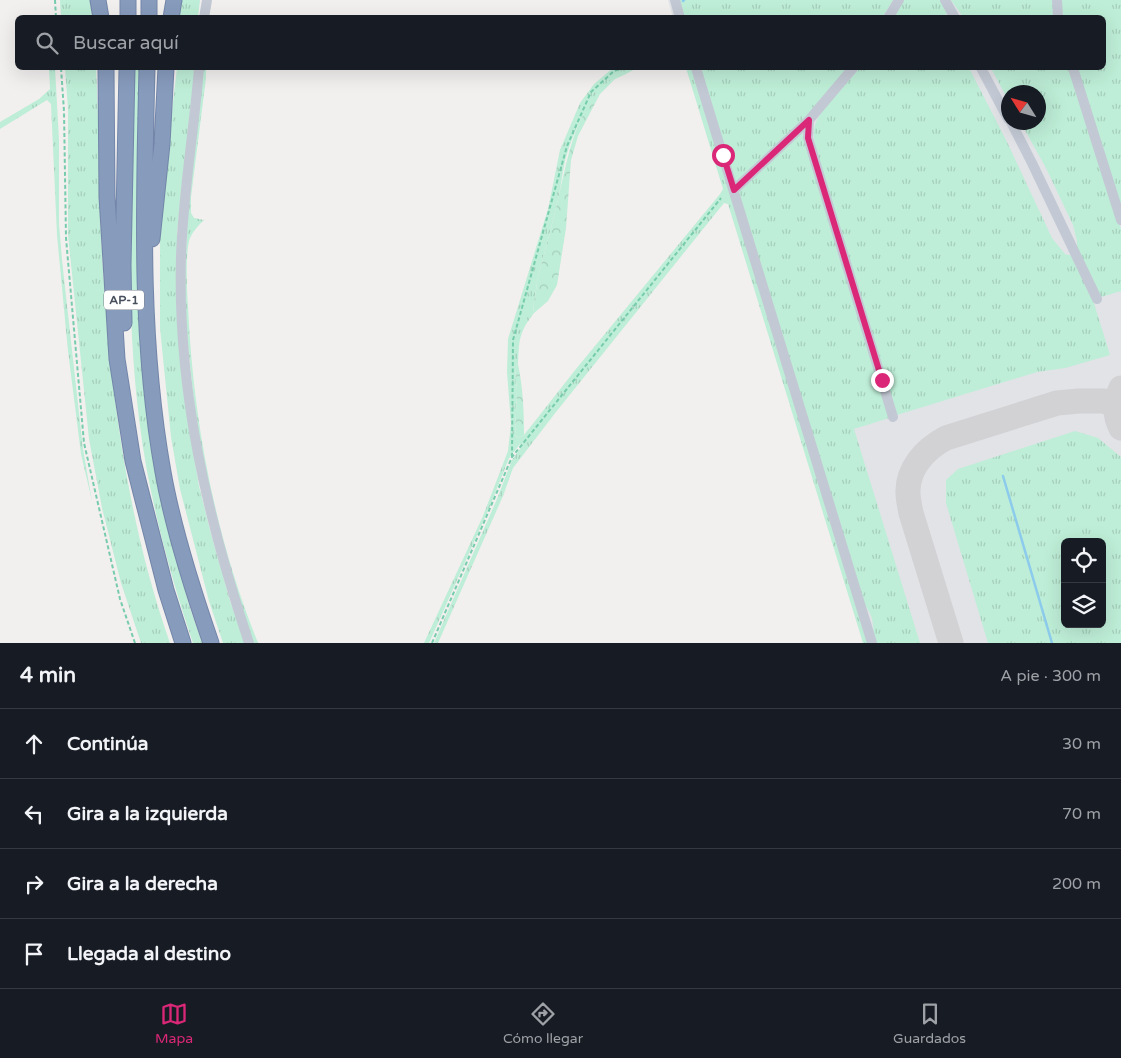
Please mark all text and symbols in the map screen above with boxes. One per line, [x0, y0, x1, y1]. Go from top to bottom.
search box [15, 15, 1106, 70]
icon: search [33, 29, 61, 57]
text: Buscar aquí [73, 32, 179, 54]
north arrow [1001, 85, 1046, 130]
route start [712, 144, 735, 167]
road number: AP-1 [104, 290, 144, 310]
route end [871, 369, 894, 392]
map controls [1061, 538, 1106, 628]
button: locate [1061, 538, 1106, 583]
button: layers [1061, 583, 1106, 628]
text: 4 min [20, 663, 76, 688]
text: A pie · 300 m [1000, 666, 1101, 686]
icon: ahead [20, 730, 48, 758]
text: Continúa [67, 733, 149, 755]
text: 30 m [1062, 734, 1101, 754]
icon: left [20, 800, 48, 828]
text: Gira a la izquierda [67, 803, 228, 825]
text: 70 m [1062, 804, 1101, 824]
icon: right [20, 870, 48, 898]
text: Gira a la derecha [67, 873, 218, 895]
text: 200 m [1052, 874, 1101, 894]
icon: arrive [20, 940, 48, 968]
text: Llegada al destino [67, 943, 231, 965]
tab: Mapa [155, 1000, 193, 1047]
tab: Cómo llegar [503, 1000, 583, 1047]
tab: Guardados [893, 1000, 966, 1047]

